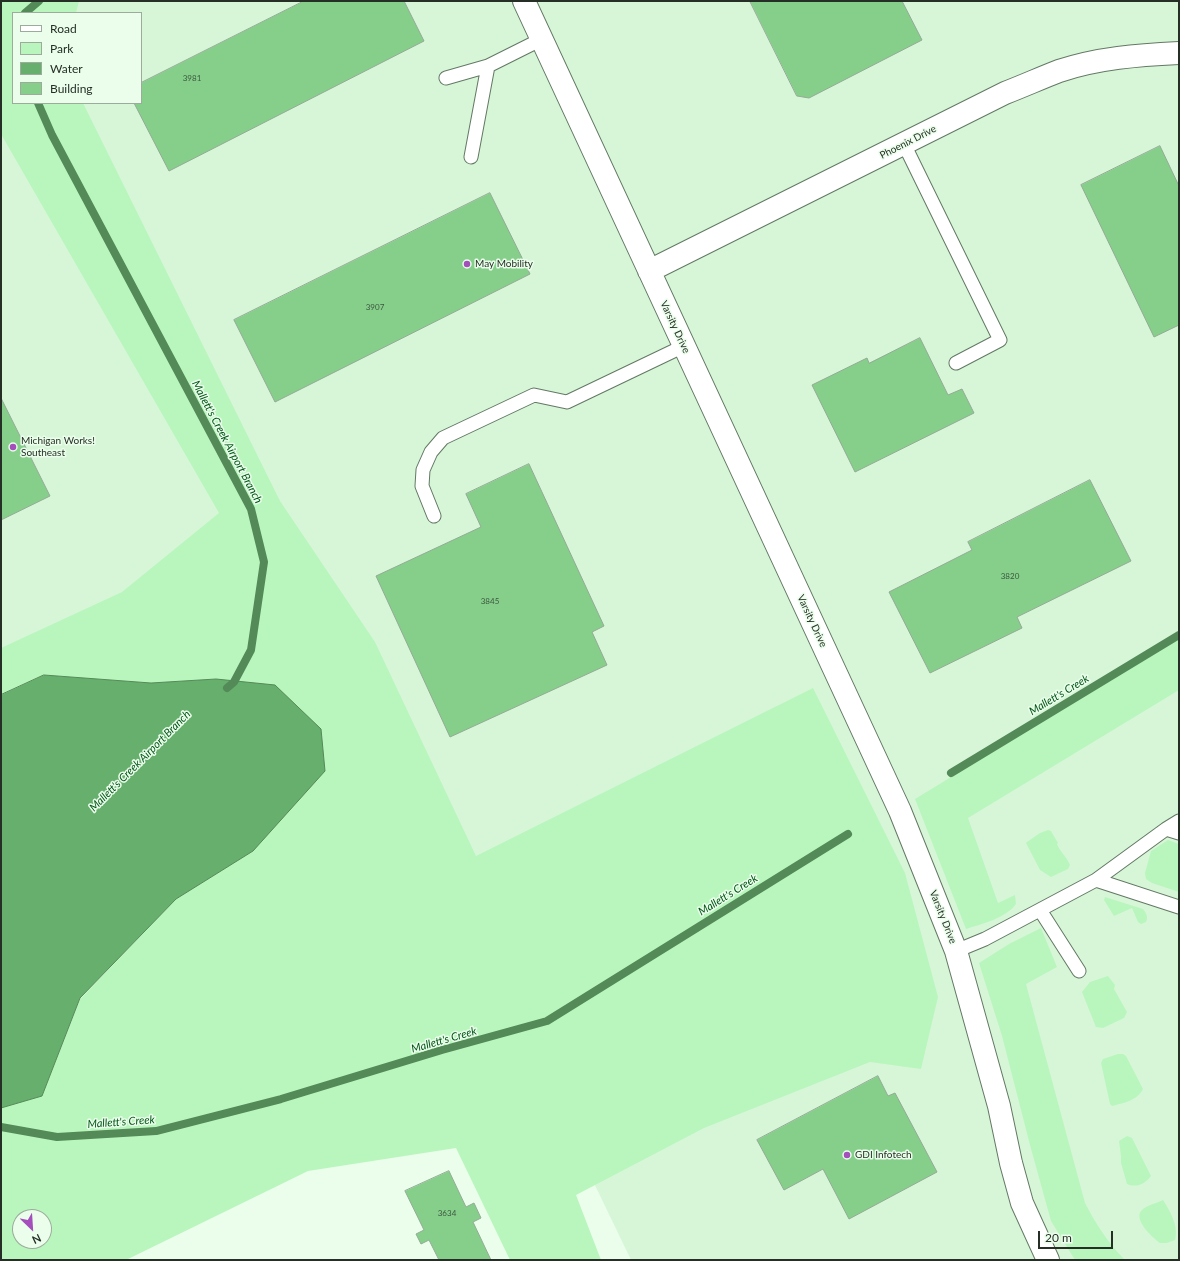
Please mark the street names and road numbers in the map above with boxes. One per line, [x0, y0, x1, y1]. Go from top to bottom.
street label: Phoenix Drive [878, 123, 938, 161]
street label: Varsity Drive [658, 299, 692, 355]
street label: Varsity Drive [795, 593, 829, 649]
street label: Varsity Drive [927, 889, 959, 945]

